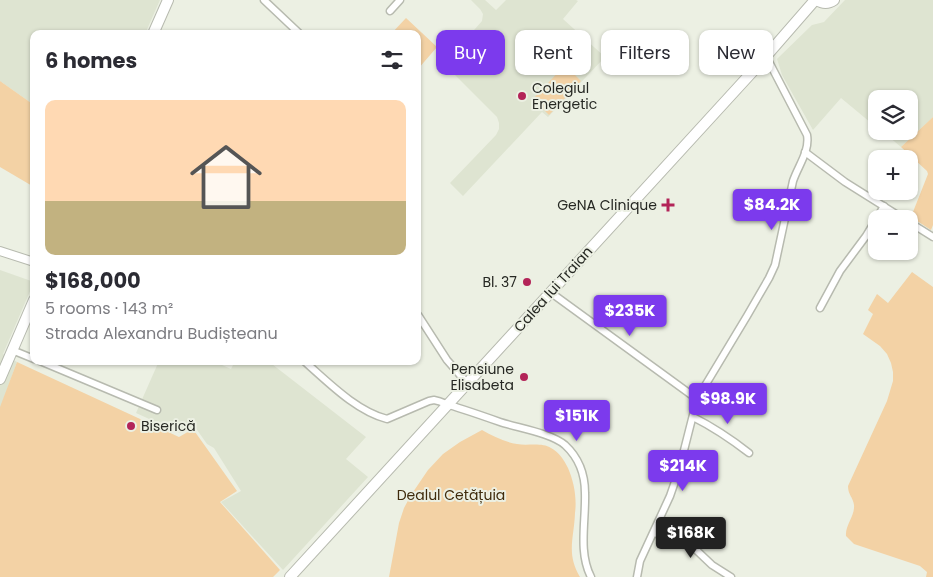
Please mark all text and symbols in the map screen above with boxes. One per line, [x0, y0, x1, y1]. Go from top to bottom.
chip: Buy [436, 30, 505, 75]
chip: Rent [515, 30, 591, 75]
chip: Filters [601, 30, 689, 75]
chip: New [699, 30, 773, 75]
text: 6 homes [45, 46, 137, 75]
icon: filters [378, 46, 406, 74]
place label: Colegiul Energetic [532, 78, 597, 114]
marker: Colegiul Energetic [516, 90, 528, 102]
map controls [868, 90, 918, 260]
button: layers [868, 90, 918, 140]
icon: home [181, 132, 271, 222]
button: + [868, 150, 918, 200]
pin: $84.2K [731, 188, 813, 231]
text: $84.2K [744, 193, 800, 216]
place label: GeNA Clinique [557, 195, 657, 215]
marker: GeNA Clinique [661, 198, 675, 212]
button: − [868, 210, 918, 260]
street label: Calea lui Traian [509, 242, 597, 336]
text: $168,000 [45, 266, 141, 295]
place label: Bl. 37 [482, 272, 517, 292]
marker: Bl. 37 [521, 276, 533, 288]
pin: $235K [595, 294, 665, 337]
text: 5 rooms · 143 m² [45, 297, 173, 320]
text: $235K [605, 299, 655, 322]
text: Strada Alexandru Budișteanu [45, 322, 278, 345]
place label: Pensiune Elisabeta [450, 359, 514, 395]
marker: Pensiune Elisabeta [518, 371, 530, 383]
pin: $98.9K [687, 382, 769, 425]
text: $98.9K [700, 387, 756, 410]
pin: $151K [542, 400, 612, 442]
text: $151K [555, 404, 599, 427]
place label: Biserică [141, 416, 196, 436]
marker: Biserică [125, 420, 137, 432]
pin: $214K [648, 450, 718, 492]
text: $214K [659, 454, 707, 477]
park label: Dealul Cetățuia [397, 485, 505, 505]
pin: $168K [656, 516, 726, 559]
text: $168K [667, 521, 715, 544]

